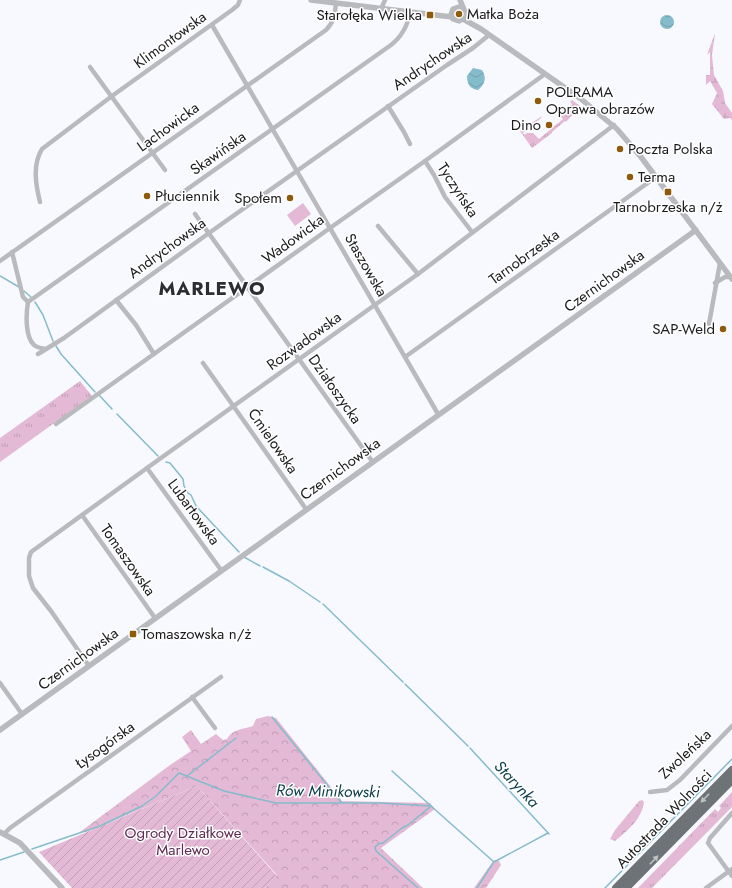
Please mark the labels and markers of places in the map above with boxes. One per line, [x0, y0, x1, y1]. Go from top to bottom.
place label: Matka Boża [467, 3, 539, 25]
place label: Starołęka Wielka [317, 4, 422, 26]
marker: Matka Boża [454, 9, 464, 19]
marker: Starołęka Wielka [425, 10, 435, 20]
place label: POLRAMA Oprawa obrazów [546, 81, 655, 120]
marker: POLRAMA Oprawa obrazów [533, 96, 543, 106]
place label: Dino [511, 114, 541, 136]
marker: Dino [544, 120, 554, 130]
place label: Poczta Polska [628, 138, 713, 160]
marker: Poczta Polska [615, 144, 625, 154]
place label: Terma [638, 166, 675, 188]
marker: Terma [625, 172, 635, 182]
place label: Płuciennik [155, 185, 220, 207]
place label: Społem [234, 187, 282, 209]
marker: Tarnobrzeska n/ż [663, 187, 673, 197]
marker: Płuciennik [142, 191, 152, 201]
marker: Społem [285, 193, 295, 203]
place label: Tarnobrzeska n/ż [613, 196, 723, 218]
place label: SAP-Weld [652, 318, 715, 340]
marker: SAP-Weld [718, 324, 728, 334]
place label: Tomaszowska n/ż [141, 623, 251, 645]
marker: Tomaszowska n/ż [128, 629, 138, 639]

